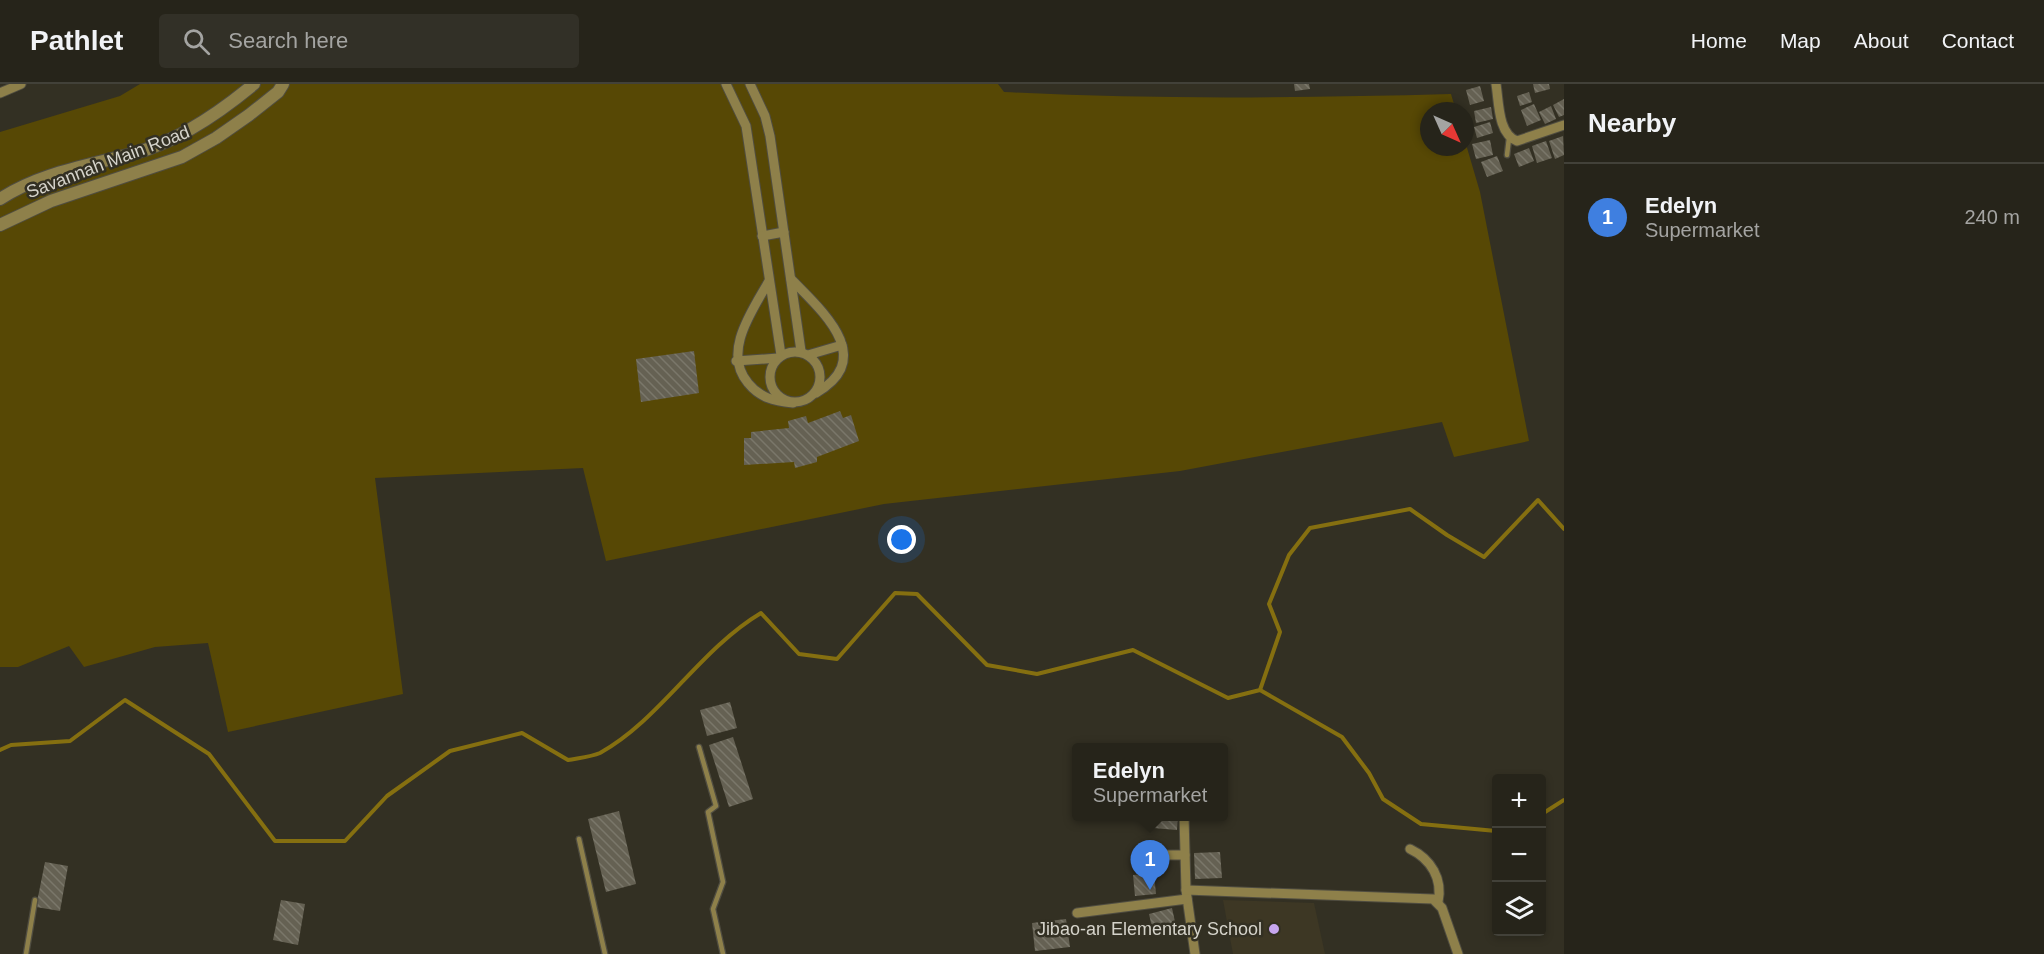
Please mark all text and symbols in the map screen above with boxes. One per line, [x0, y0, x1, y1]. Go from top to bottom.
search box [159, 14, 579, 68]
text: Pathlet [30, 25, 123, 56]
icon: search [180, 25, 213, 58]
text: Search here [228, 28, 348, 53]
text: Home [1691, 29, 1747, 52]
text: Map [1780, 29, 1821, 52]
text: About [1854, 29, 1909, 52]
text: Contact [1942, 29, 2014, 52]
north arrow [1420, 102, 1474, 156]
text: Nearby [1588, 108, 1676, 138]
street label: Savannah Main Road [24, 122, 192, 202]
text: Edelyn [1645, 193, 1717, 218]
text: 1 [1602, 206, 1613, 228]
text: 240 m [1964, 206, 2020, 228]
text: Supermarket [1645, 219, 1760, 241]
your location [887, 525, 916, 554]
popup [1072, 743, 1228, 821]
text: Edelyn [1093, 758, 1165, 783]
map controls [1492, 774, 1546, 936]
button: + [1492, 774, 1546, 828]
text: Supermarket [1093, 784, 1207, 806]
button: − [1492, 828, 1546, 882]
pin: 1 [1130, 840, 1170, 890]
button: layers [1492, 882, 1546, 936]
place label: Jibao-an Elementary School [1037, 919, 1262, 939]
marker: Jibao-an Elementary School [1267, 922, 1281, 936]

